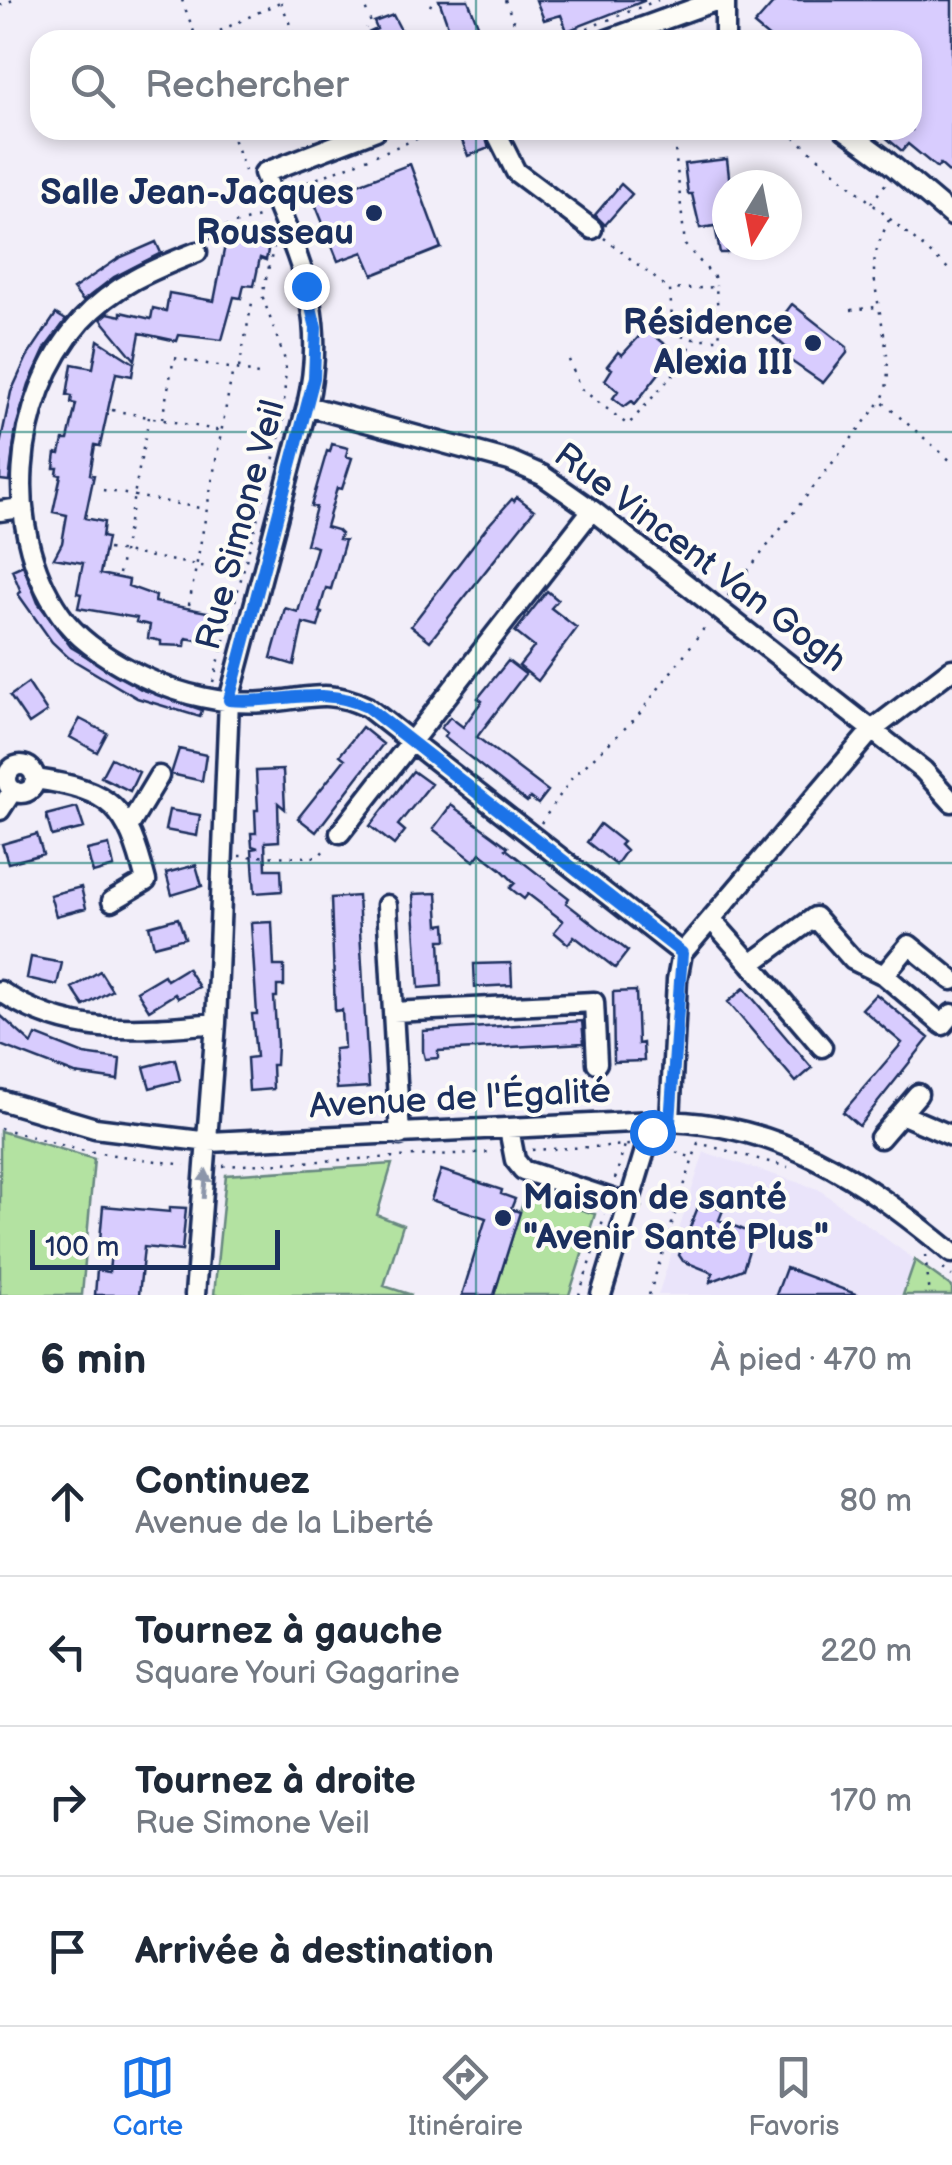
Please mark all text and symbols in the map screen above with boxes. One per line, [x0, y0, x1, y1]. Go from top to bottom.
search box [30, 30, 922, 140]
icon: search [65, 58, 120, 113]
text: Rechercher [145, 63, 349, 108]
north arrow [712, 170, 802, 260]
place label: Salle Jean-Jacques Rousseau [40, 172, 354, 255]
marker: Salle Jean-Jacques Rousseau [363, 202, 385, 224]
route end [284, 264, 330, 310]
place label: Résidence Alexia III [623, 302, 793, 385]
marker: Résidence Alexia III [802, 332, 824, 354]
street label: Rue Simone Veil [187, 395, 295, 655]
street label: Rue Vincent Van Gogh [545, 434, 855, 682]
street label: Avenue de l'Égalité [308, 1069, 612, 1128]
route start [630, 1110, 676, 1156]
one-way arrow [197, 1167, 213, 1199]
place label: Maison de santé "Avenir Santé Plus" [523, 1177, 829, 1260]
marker: Maison de santé "Avenir Santé Plus" [492, 1207, 514, 1229]
scale bar [30, 1225, 280, 1270]
text: 100 m [45, 1231, 119, 1264]
text: 6 min [40, 1335, 146, 1386]
text: À pied · 470 m [710, 1341, 912, 1380]
text: Continuez [135, 1459, 310, 1504]
icon: ahead [40, 1474, 95, 1529]
text: 80 m [839, 1482, 912, 1521]
text: Avenue de la Liberté [135, 1504, 434, 1543]
text: Tournez à gauche [135, 1609, 443, 1654]
icon: left [40, 1624, 95, 1679]
text: 220 m [820, 1632, 912, 1671]
text: Square Youri Gagarine [135, 1654, 460, 1693]
text: Tournez à droite [135, 1759, 416, 1804]
icon: right [40, 1774, 95, 1829]
text: 170 m [830, 1782, 912, 1821]
text: Rue Simone Veil [135, 1804, 370, 1843]
icon: arrive [40, 1924, 95, 1979]
text: Arrivée à destination [135, 1929, 494, 1974]
tab: Carte [113, 2050, 183, 2143]
tab: Itinéraire [408, 2050, 523, 2143]
tab: Favoris [748, 2050, 839, 2143]

